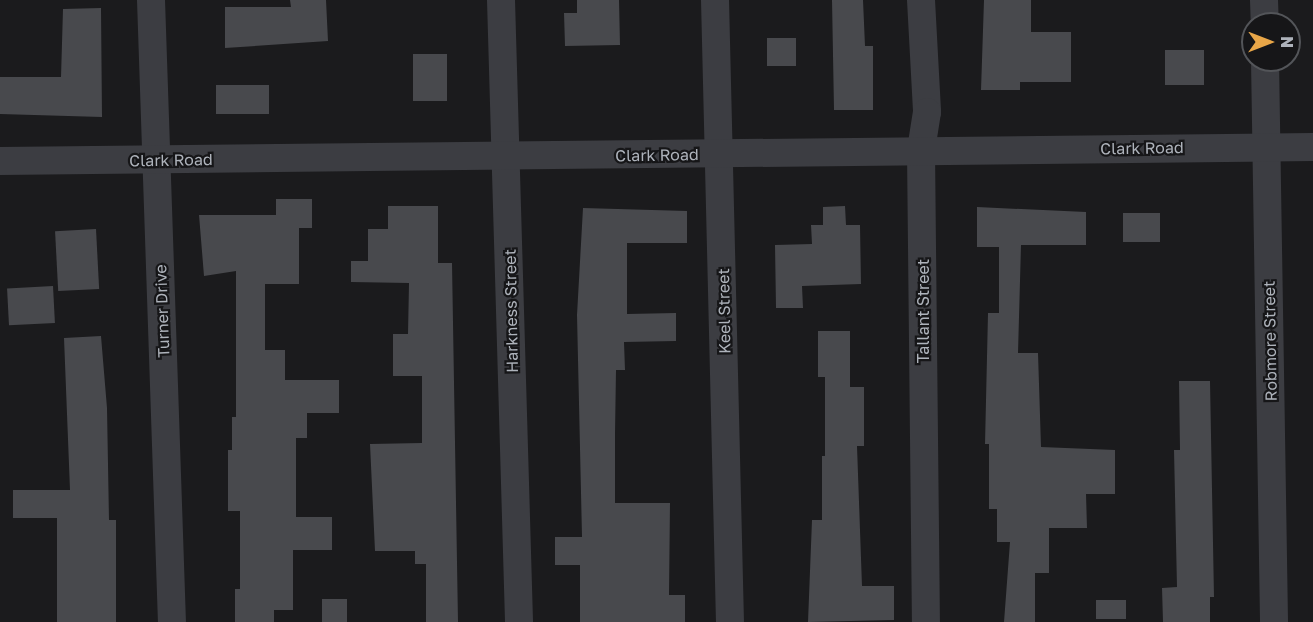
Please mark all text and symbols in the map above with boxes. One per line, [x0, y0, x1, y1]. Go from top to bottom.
north arrow [1241, 12, 1301, 72]
text: N [1277, 36, 1297, 48]
street label: Clark Road [1100, 138, 1184, 158]
street label: Clark Road [615, 145, 699, 165]
street label: Clark Road [129, 150, 213, 170]
street label: Harkness Street [500, 249, 522, 373]
street label: Tallant Street [913, 259, 933, 363]
street label: Turner Drive [151, 264, 173, 358]
street label: Keel Street [714, 268, 734, 354]
street label: Robmore Street [1259, 281, 1281, 401]

